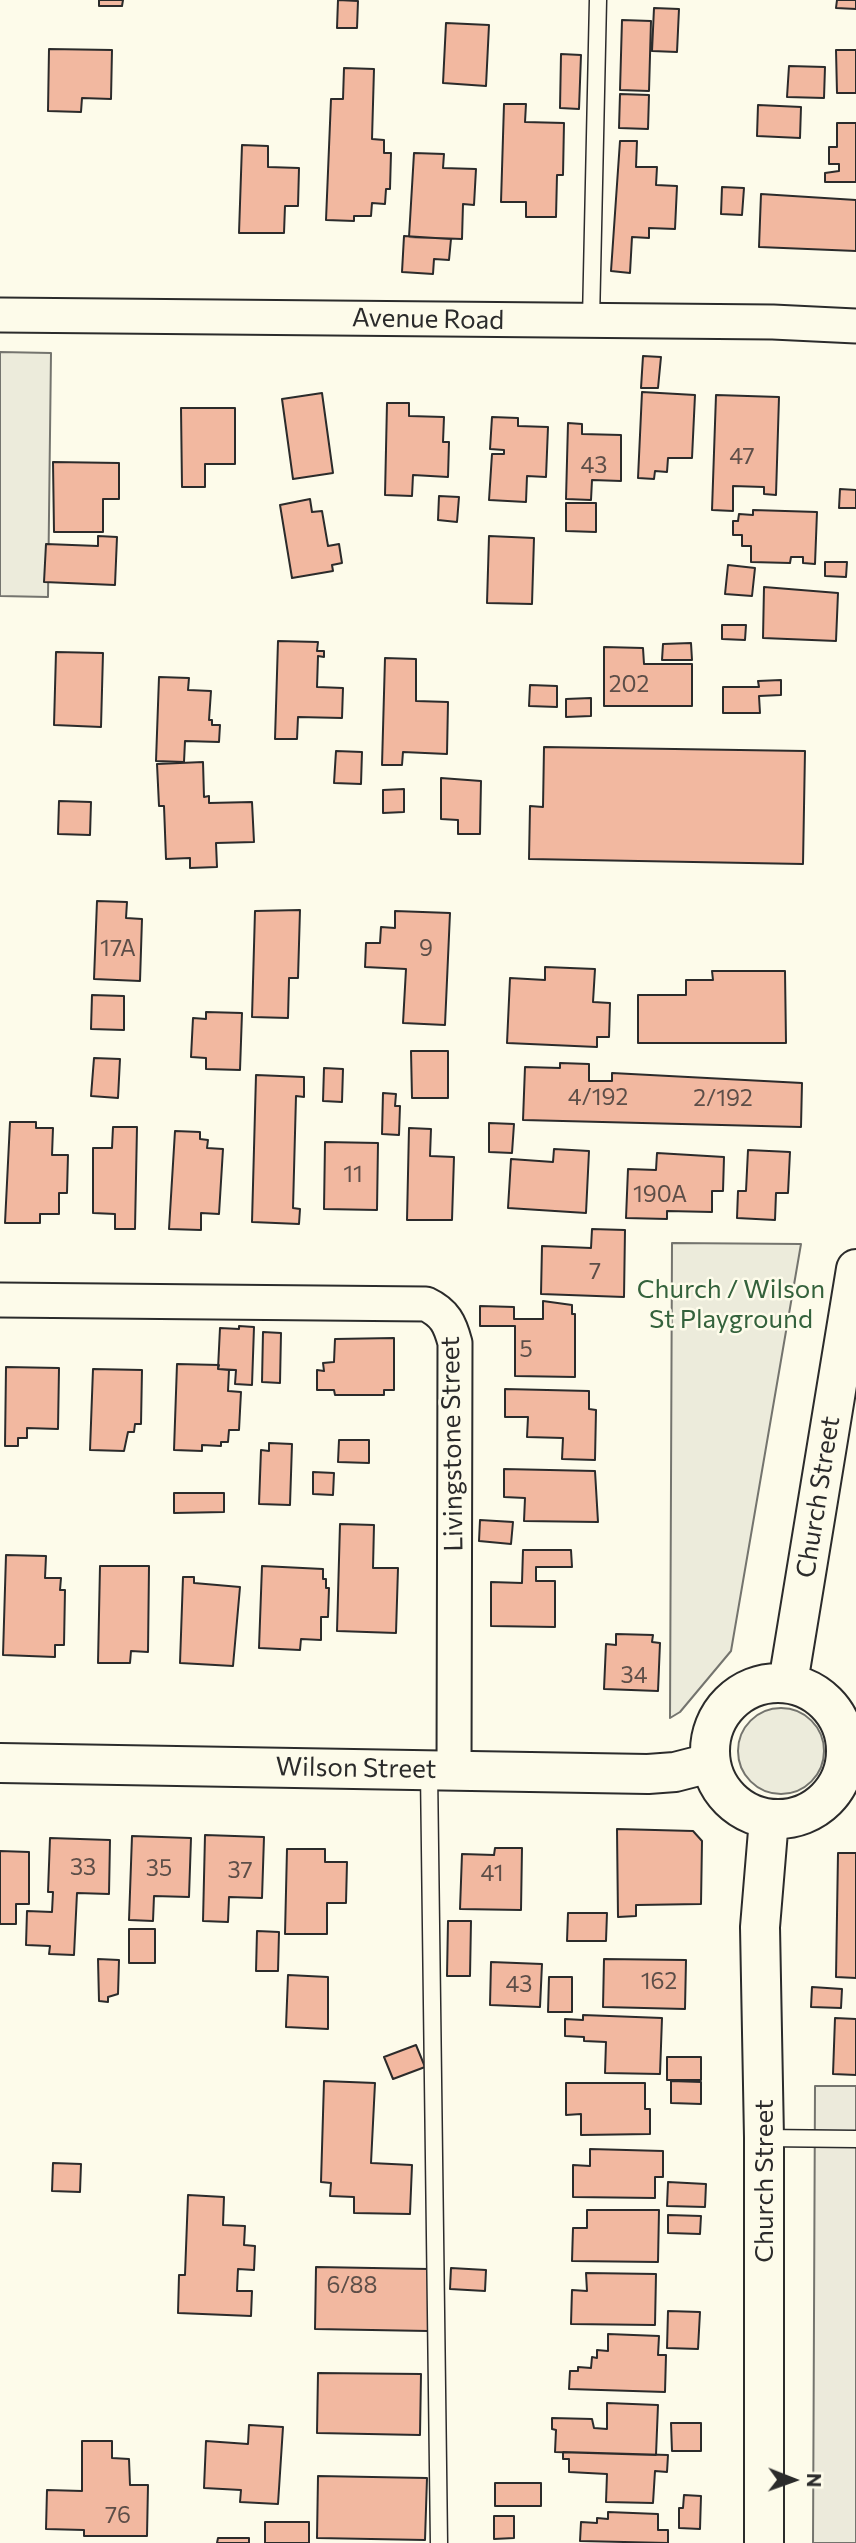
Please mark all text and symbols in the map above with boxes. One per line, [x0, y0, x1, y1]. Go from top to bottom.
street label: Avenue Road [352, 302, 504, 336]
house number: 47 [729, 442, 755, 470]
house number: 43 [581, 451, 607, 479]
house number: 202 [609, 670, 649, 698]
house number: 17A [100, 934, 136, 962]
house number: 9 [419, 934, 433, 962]
house number: 4/192 [568, 1083, 628, 1111]
house number: 2/192 [693, 1084, 753, 1112]
house number: 11 [343, 1160, 363, 1188]
house number: 190A [633, 1180, 687, 1208]
house number: 7 [589, 1257, 601, 1285]
park label: Church / Wilson St Playground [637, 1273, 825, 1334]
house number: 5 [519, 1335, 533, 1363]
street label: Livingstone Street [435, 1336, 469, 1552]
street label: Church Street [790, 1414, 846, 1580]
house number: 34 [621, 1661, 647, 1689]
street label: Wilson Street [275, 1751, 437, 1785]
house number: 33 [70, 1853, 96, 1881]
house number: 35 [146, 1854, 172, 1882]
house number: 37 [227, 1856, 253, 1884]
house number: 41 [481, 1859, 503, 1887]
house number: 162 [641, 1967, 677, 1995]
house number: 43 [506, 1970, 532, 1998]
street label: Church Street [748, 2099, 780, 2263]
house number: 6/88 [326, 2271, 378, 2299]
north arrow [758, 2445, 828, 2515]
text: N [803, 2473, 826, 2488]
house number: 76 [105, 2501, 131, 2529]

